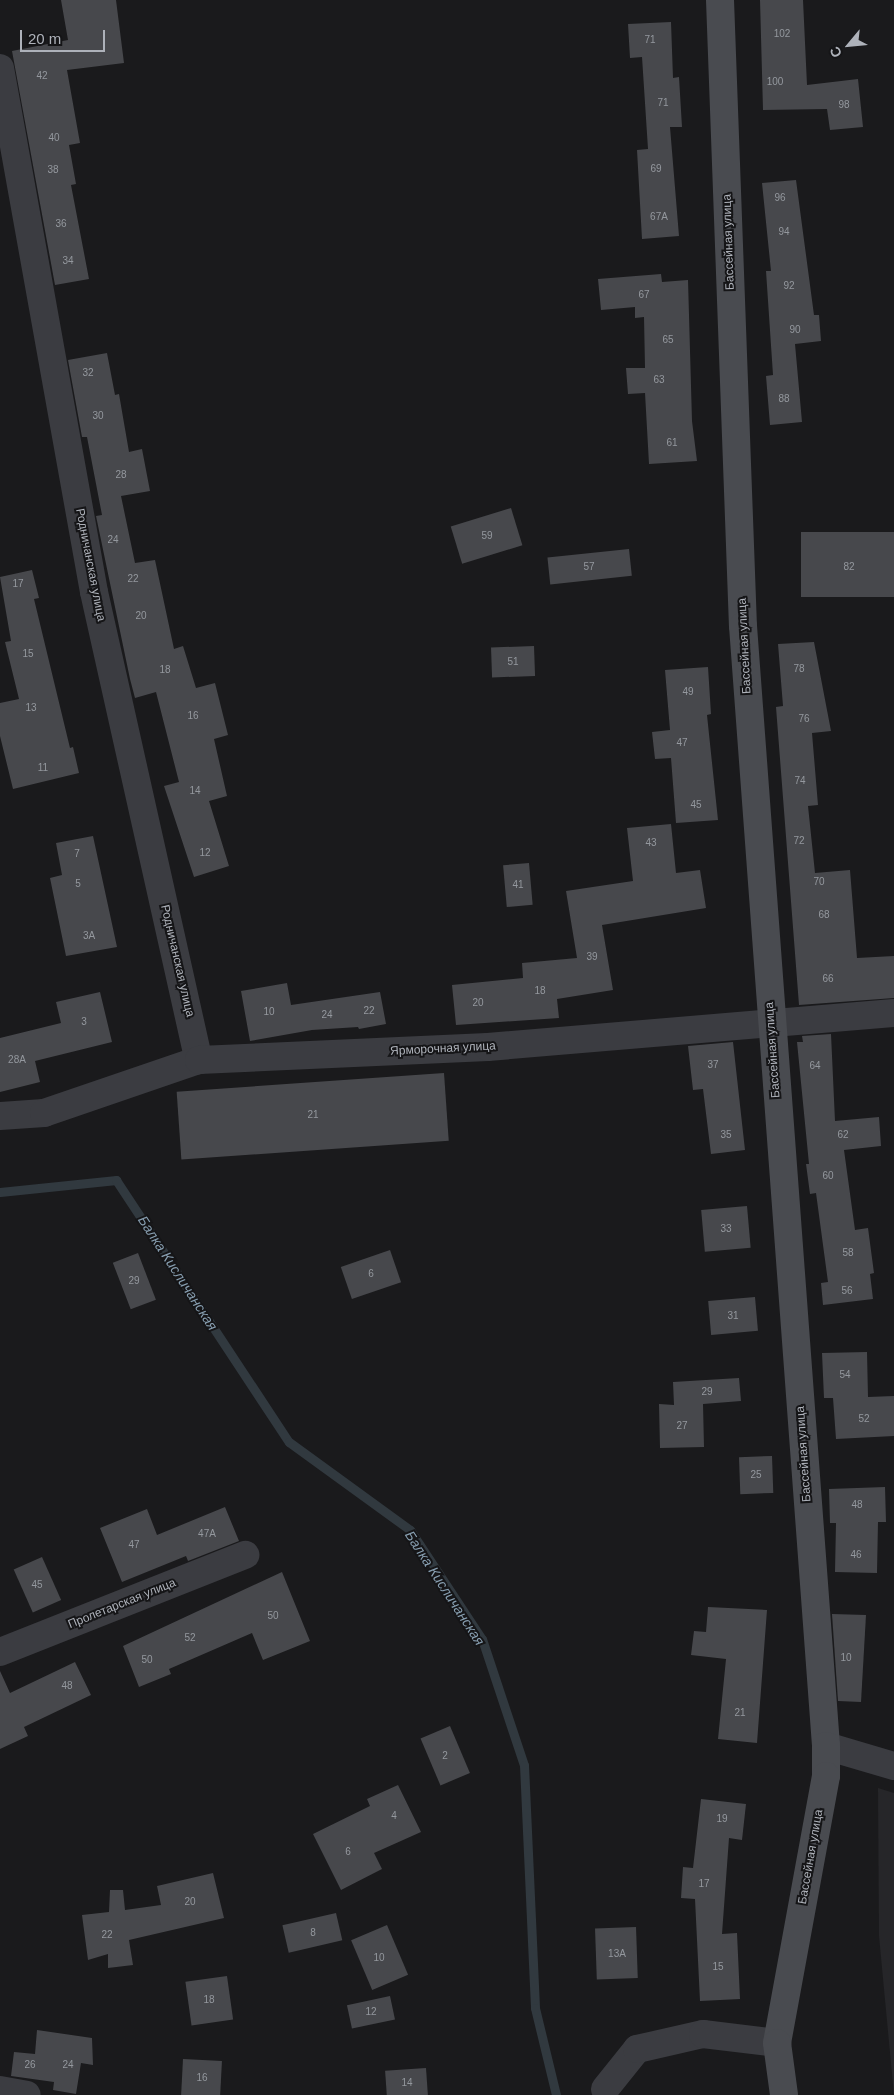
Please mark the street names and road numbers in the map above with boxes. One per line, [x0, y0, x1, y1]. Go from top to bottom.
street label: Бассейная улица [720, 194, 738, 290]
street label: Родничанская улица [72, 507, 108, 623]
street label: Бассейная улица [735, 598, 755, 694]
street label: Родничанская улица [157, 903, 197, 1019]
street label: Бассейная улица [762, 1002, 784, 1098]
street label: Ярморочная улица [390, 1039, 496, 1059]
street label: Бассейная улица [793, 1406, 815, 1502]
street label: Пролетарская улица [66, 1576, 178, 1632]
street label: Бассейная улица [796, 1808, 826, 1906]

